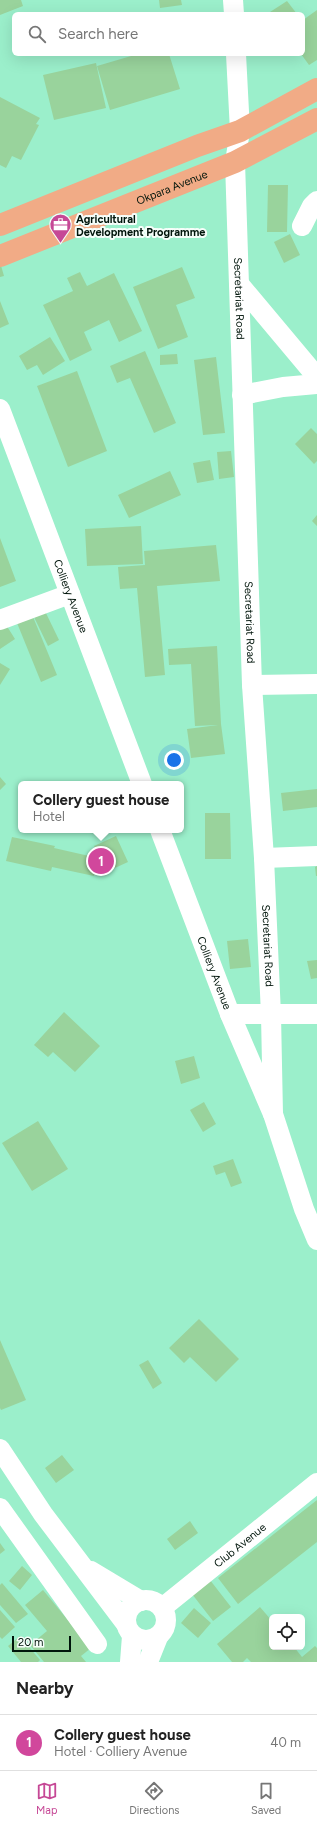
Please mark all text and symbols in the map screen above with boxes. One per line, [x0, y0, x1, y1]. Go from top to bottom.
search box [12, 12, 305, 56]
icon: search [26, 23, 48, 45]
text: Search here [58, 25, 138, 43]
street label: Okpara Avenue [134, 167, 209, 207]
office icon: Agricultural Development Programme [48, 212, 74, 245]
place label: Agricultural Development Programme [76, 213, 205, 239]
street label: Secretariat Road [232, 257, 247, 340]
street label: Colliery Avenue [51, 558, 91, 634]
street label: Secretariat Road [242, 581, 258, 664]
your location [164, 750, 184, 770]
popup [18, 781, 184, 833]
text: Collery guest house [33, 791, 169, 809]
text: Hotel [33, 809, 65, 824]
pin: 1 [88, 846, 114, 876]
street label: Secretariat Road [260, 904, 276, 987]
street label: Colliery Avenue [195, 935, 234, 1011]
street label: Club Avenue [211, 1520, 268, 1570]
map controls [269, 1614, 305, 1650]
button: locate [269, 1614, 305, 1650]
scale bar [12, 1634, 71, 1653]
text: 20 m [18, 1636, 43, 1649]
text: Nearby [16, 1678, 74, 1698]
text: Collery guest house [54, 1726, 191, 1744]
text: 1 [26, 1735, 32, 1750]
text: 40 m [270, 1735, 301, 1750]
text: Hotel · Colliery Avenue [54, 1744, 187, 1759]
tab: Map [36, 1780, 58, 1817]
tab: Directions [129, 1780, 179, 1817]
tab: Saved [251, 1780, 281, 1817]

